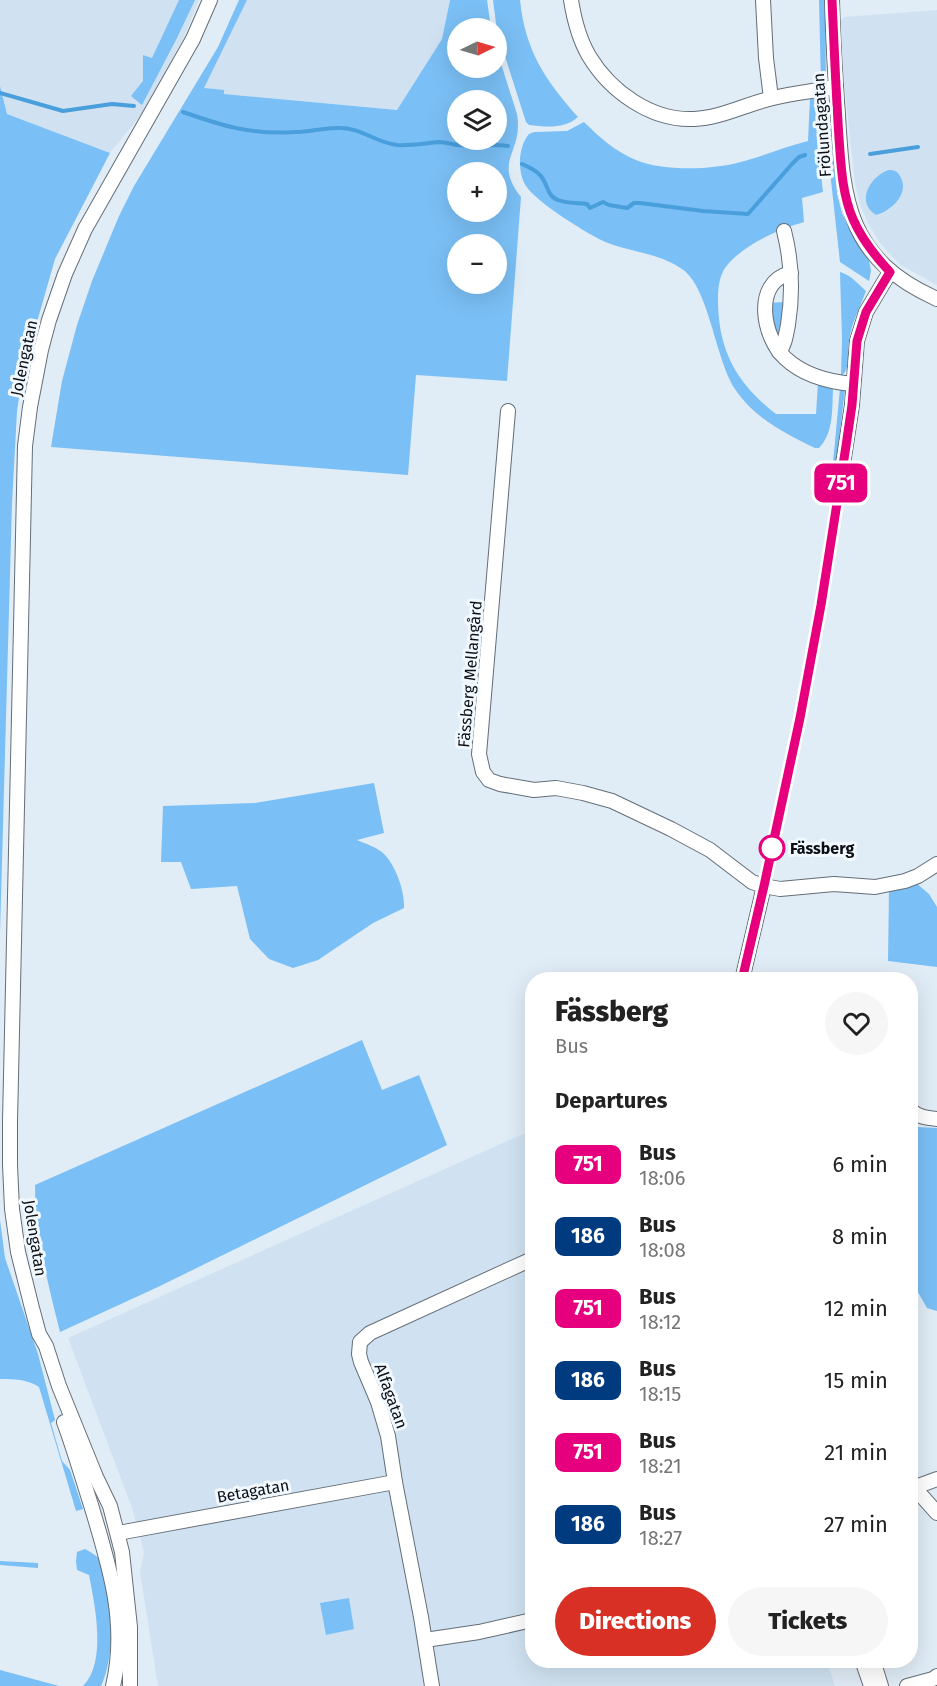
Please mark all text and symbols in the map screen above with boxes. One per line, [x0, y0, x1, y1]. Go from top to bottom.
north arrow [447, 18, 507, 78]
map controls [447, 18, 507, 294]
street label: Frölundagatan [809, 72, 835, 178]
button: layers [447, 90, 507, 150]
button: + [447, 162, 507, 222]
button: − [447, 234, 507, 294]
street label: Jolengatan [7, 318, 41, 398]
line badge: 751 [806, 464, 876, 502]
text: 751 [826, 470, 856, 496]
street label: Fässberg Mellangård [454, 600, 486, 748]
marker: Fässberg [759, 835, 785, 861]
place label: Fässberg [790, 839, 854, 858]
button: heart [825, 992, 888, 1055]
text: Fässberg [555, 995, 668, 1028]
text: Bus [555, 1034, 588, 1058]
text: Departures [555, 1087, 667, 1114]
text: Bus [639, 1139, 676, 1166]
text: 751 [573, 1151, 603, 1177]
text: 6 min [832, 1151, 888, 1178]
text: 18:06 [639, 1166, 685, 1190]
street label: Jolengatan [20, 1198, 50, 1278]
text: Bus [639, 1211, 676, 1238]
text: 186 [571, 1223, 605, 1249]
text: 8 min [832, 1223, 888, 1250]
text: 18:08 [639, 1238, 686, 1262]
text: Bus [639, 1283, 676, 1310]
text: 751 [573, 1295, 603, 1321]
text: 12 min [824, 1295, 888, 1322]
text: 18:12 [639, 1310, 681, 1334]
text: Bus [639, 1355, 676, 1382]
street label: Alfagatan [370, 1361, 412, 1431]
text: 186 [571, 1367, 605, 1393]
text: 15 min [824, 1367, 888, 1394]
text: 18:15 [639, 1382, 681, 1406]
text: Bus [639, 1427, 676, 1454]
text: 751 [573, 1439, 603, 1465]
text: 21 min [824, 1439, 888, 1466]
text: 18:21 [639, 1454, 682, 1478]
street label: Betagatan [215, 1475, 291, 1507]
text: Bus [639, 1499, 676, 1526]
text: 186 [571, 1511, 605, 1537]
text: 27 min [824, 1511, 888, 1538]
text: 18:27 [639, 1526, 682, 1550]
button: Directions [555, 1587, 716, 1656]
button: Tickets [728, 1587, 888, 1656]

